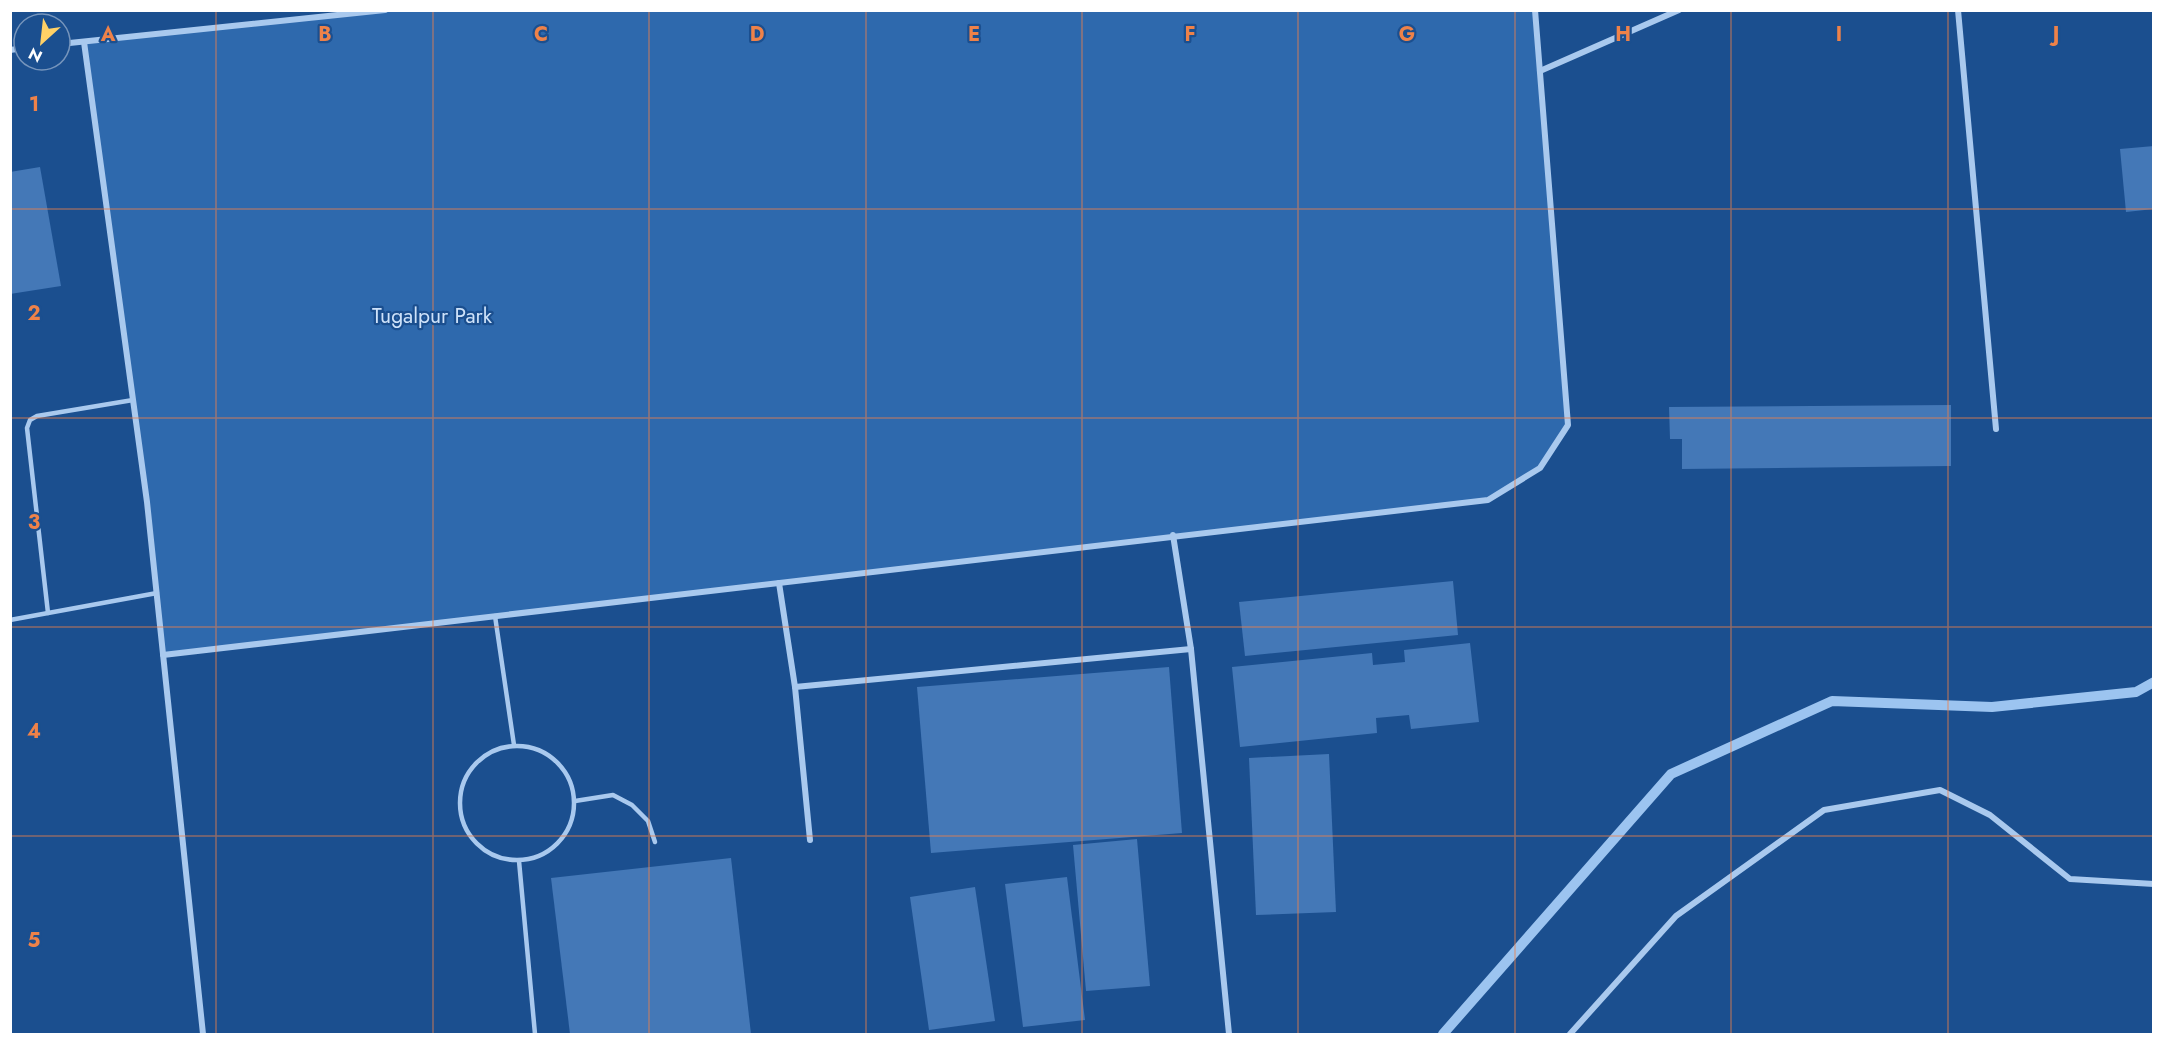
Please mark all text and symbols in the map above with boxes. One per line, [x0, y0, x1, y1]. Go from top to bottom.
north arrow [12, 12, 72, 72]
text: A [100, 20, 116, 49]
text: B [318, 20, 332, 49]
text: C [534, 20, 548, 49]
text: D [750, 20, 764, 49]
text: E [968, 20, 980, 49]
text: F [1184, 20, 1196, 49]
text: G [1399, 20, 1415, 49]
text: H [1615, 20, 1631, 49]
text: I [1836, 20, 1842, 49]
text: J [2049, 20, 2059, 49]
text: N [25, 42, 46, 68]
text: 1 [29, 90, 39, 119]
text: 2 [27, 299, 41, 328]
park label: Tugalpur Park [372, 301, 493, 331]
text: 3 [28, 508, 40, 537]
text: 4 [27, 717, 41, 746]
text: 5 [28, 926, 41, 955]

